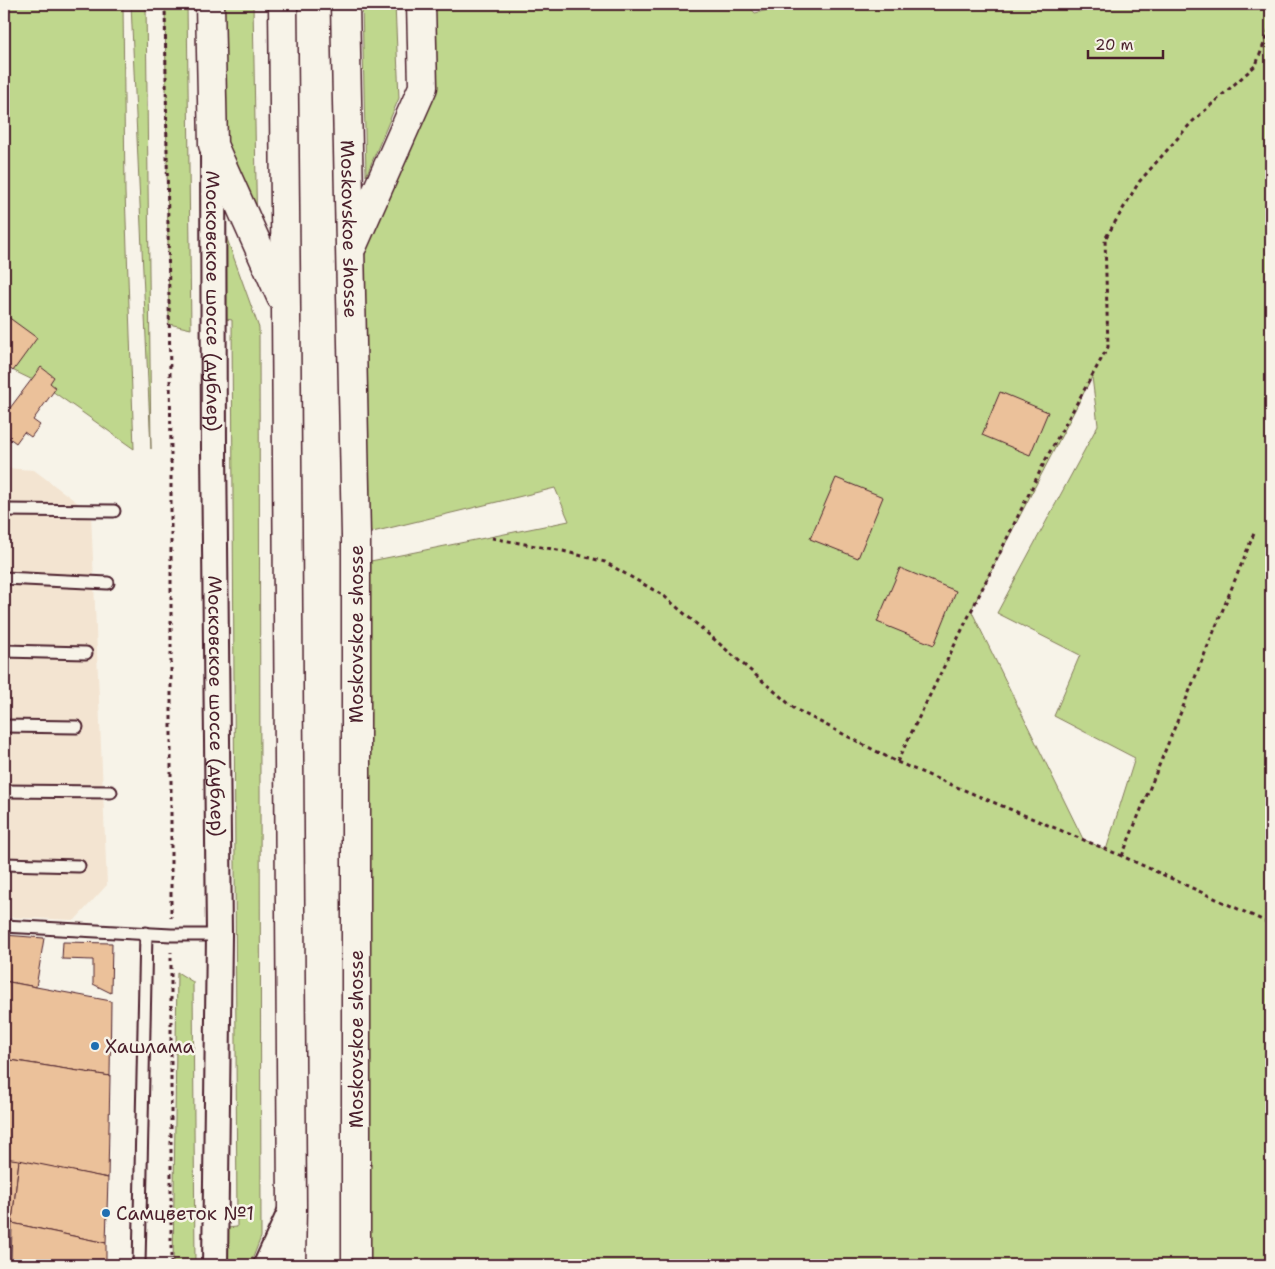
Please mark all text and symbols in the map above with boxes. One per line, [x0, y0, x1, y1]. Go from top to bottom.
scale bar [1088, 28, 1162, 60]
text: 20 m [1095, 35, 1134, 55]
street label: Moskovskoe shosse [335, 139, 364, 318]
street label: Московское шоссе (дублер) [201, 170, 226, 432]
street label: Moskovskoe shosse [344, 545, 369, 723]
street label: Московское шоссе (дублер) [203, 575, 230, 837]
street label: Moskovskoe shosse [344, 950, 369, 1128]
place label: Хашлама [105, 1034, 195, 1059]
marker: Хашлама [89, 1040, 101, 1052]
place label: Самцветок №1 [116, 1201, 254, 1226]
marker: Самцветок №1 [100, 1207, 112, 1219]

